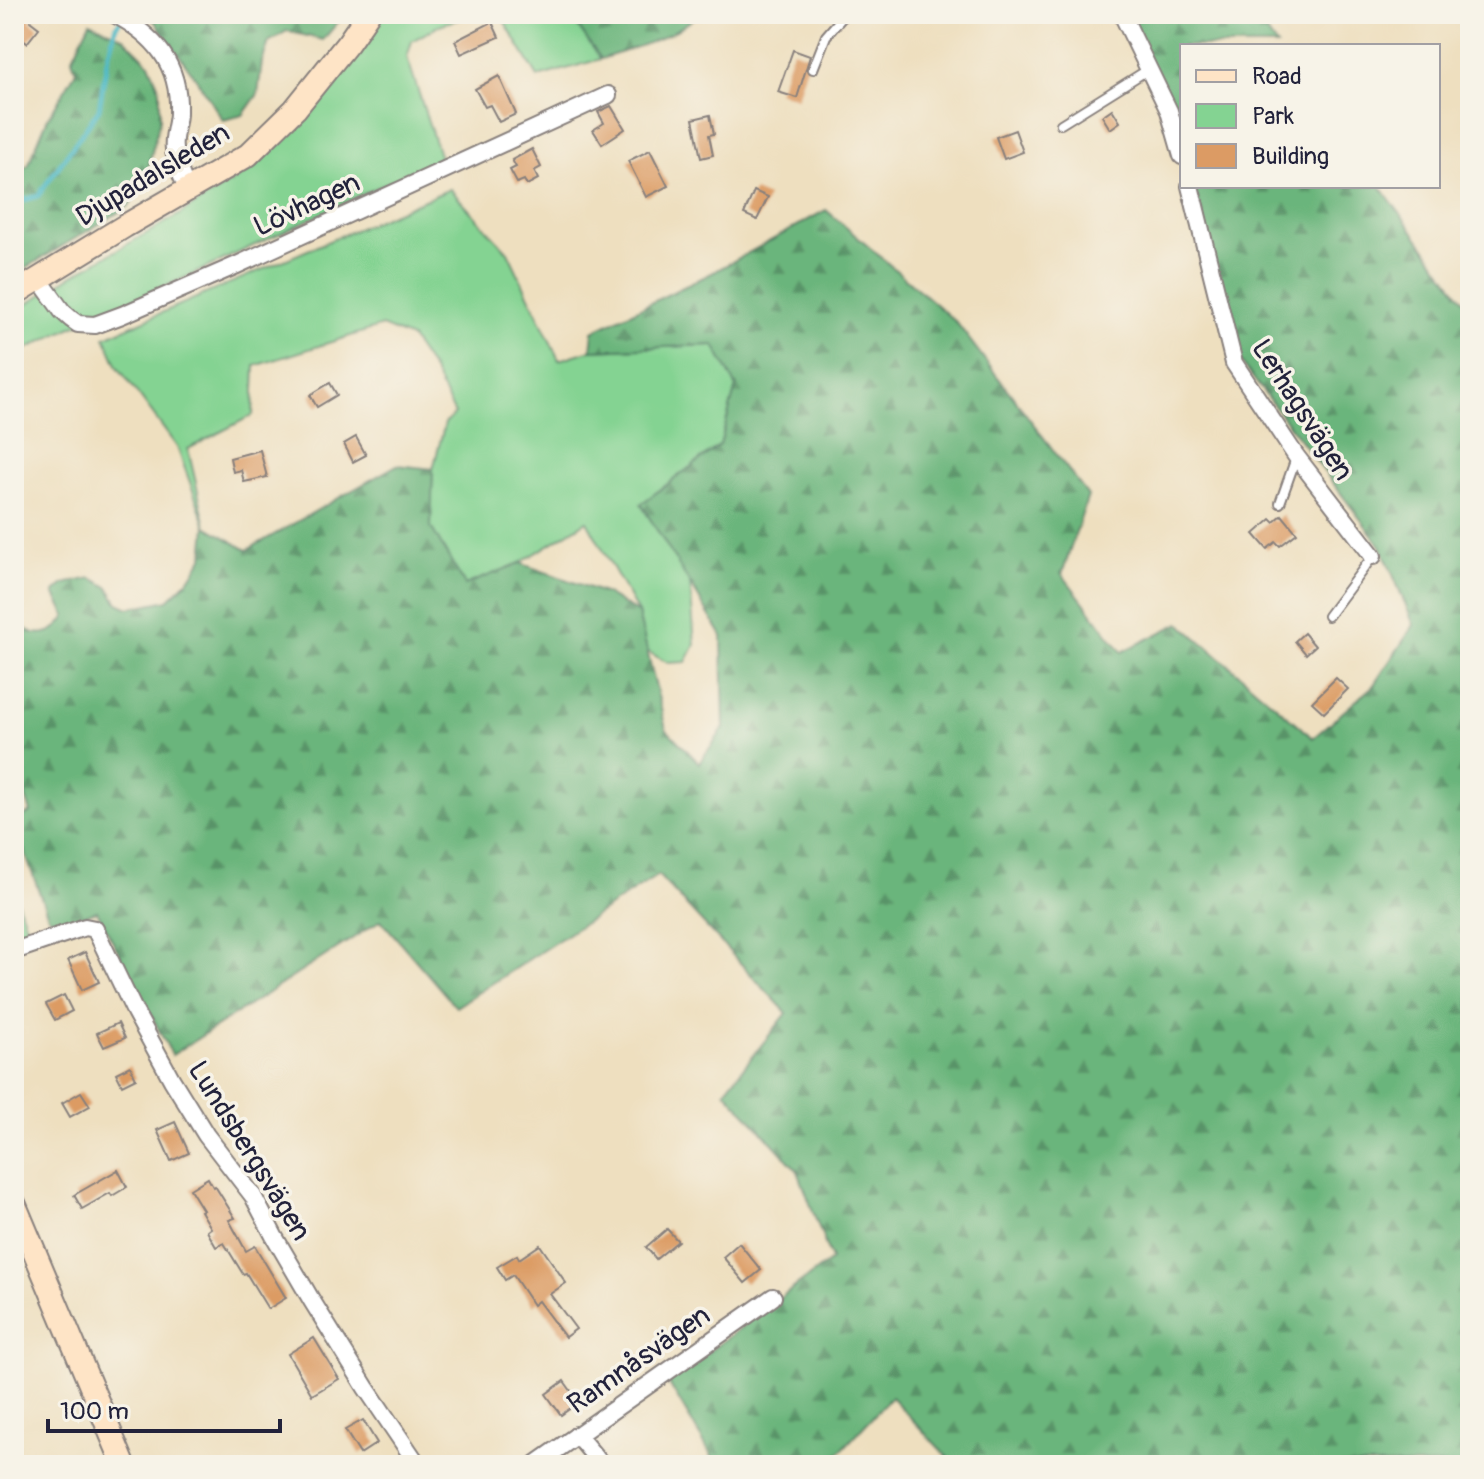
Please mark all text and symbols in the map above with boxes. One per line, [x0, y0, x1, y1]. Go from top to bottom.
legend [1180, 44, 1440, 188]
text: Road [1252, 62, 1302, 91]
text: Park [1252, 102, 1294, 131]
street label: Djupadalsleden [70, 115, 236, 235]
text: Building [1252, 142, 1329, 171]
street label: Lövhagen [248, 165, 366, 245]
street label: Lerhagsvägen [1243, 333, 1361, 487]
street label: Lundsbergsvägen [180, 1055, 318, 1247]
street label: Ramnåsvägen [561, 1298, 717, 1422]
scale bar [48, 1383, 280, 1433]
text: 100 m [60, 1397, 129, 1426]

